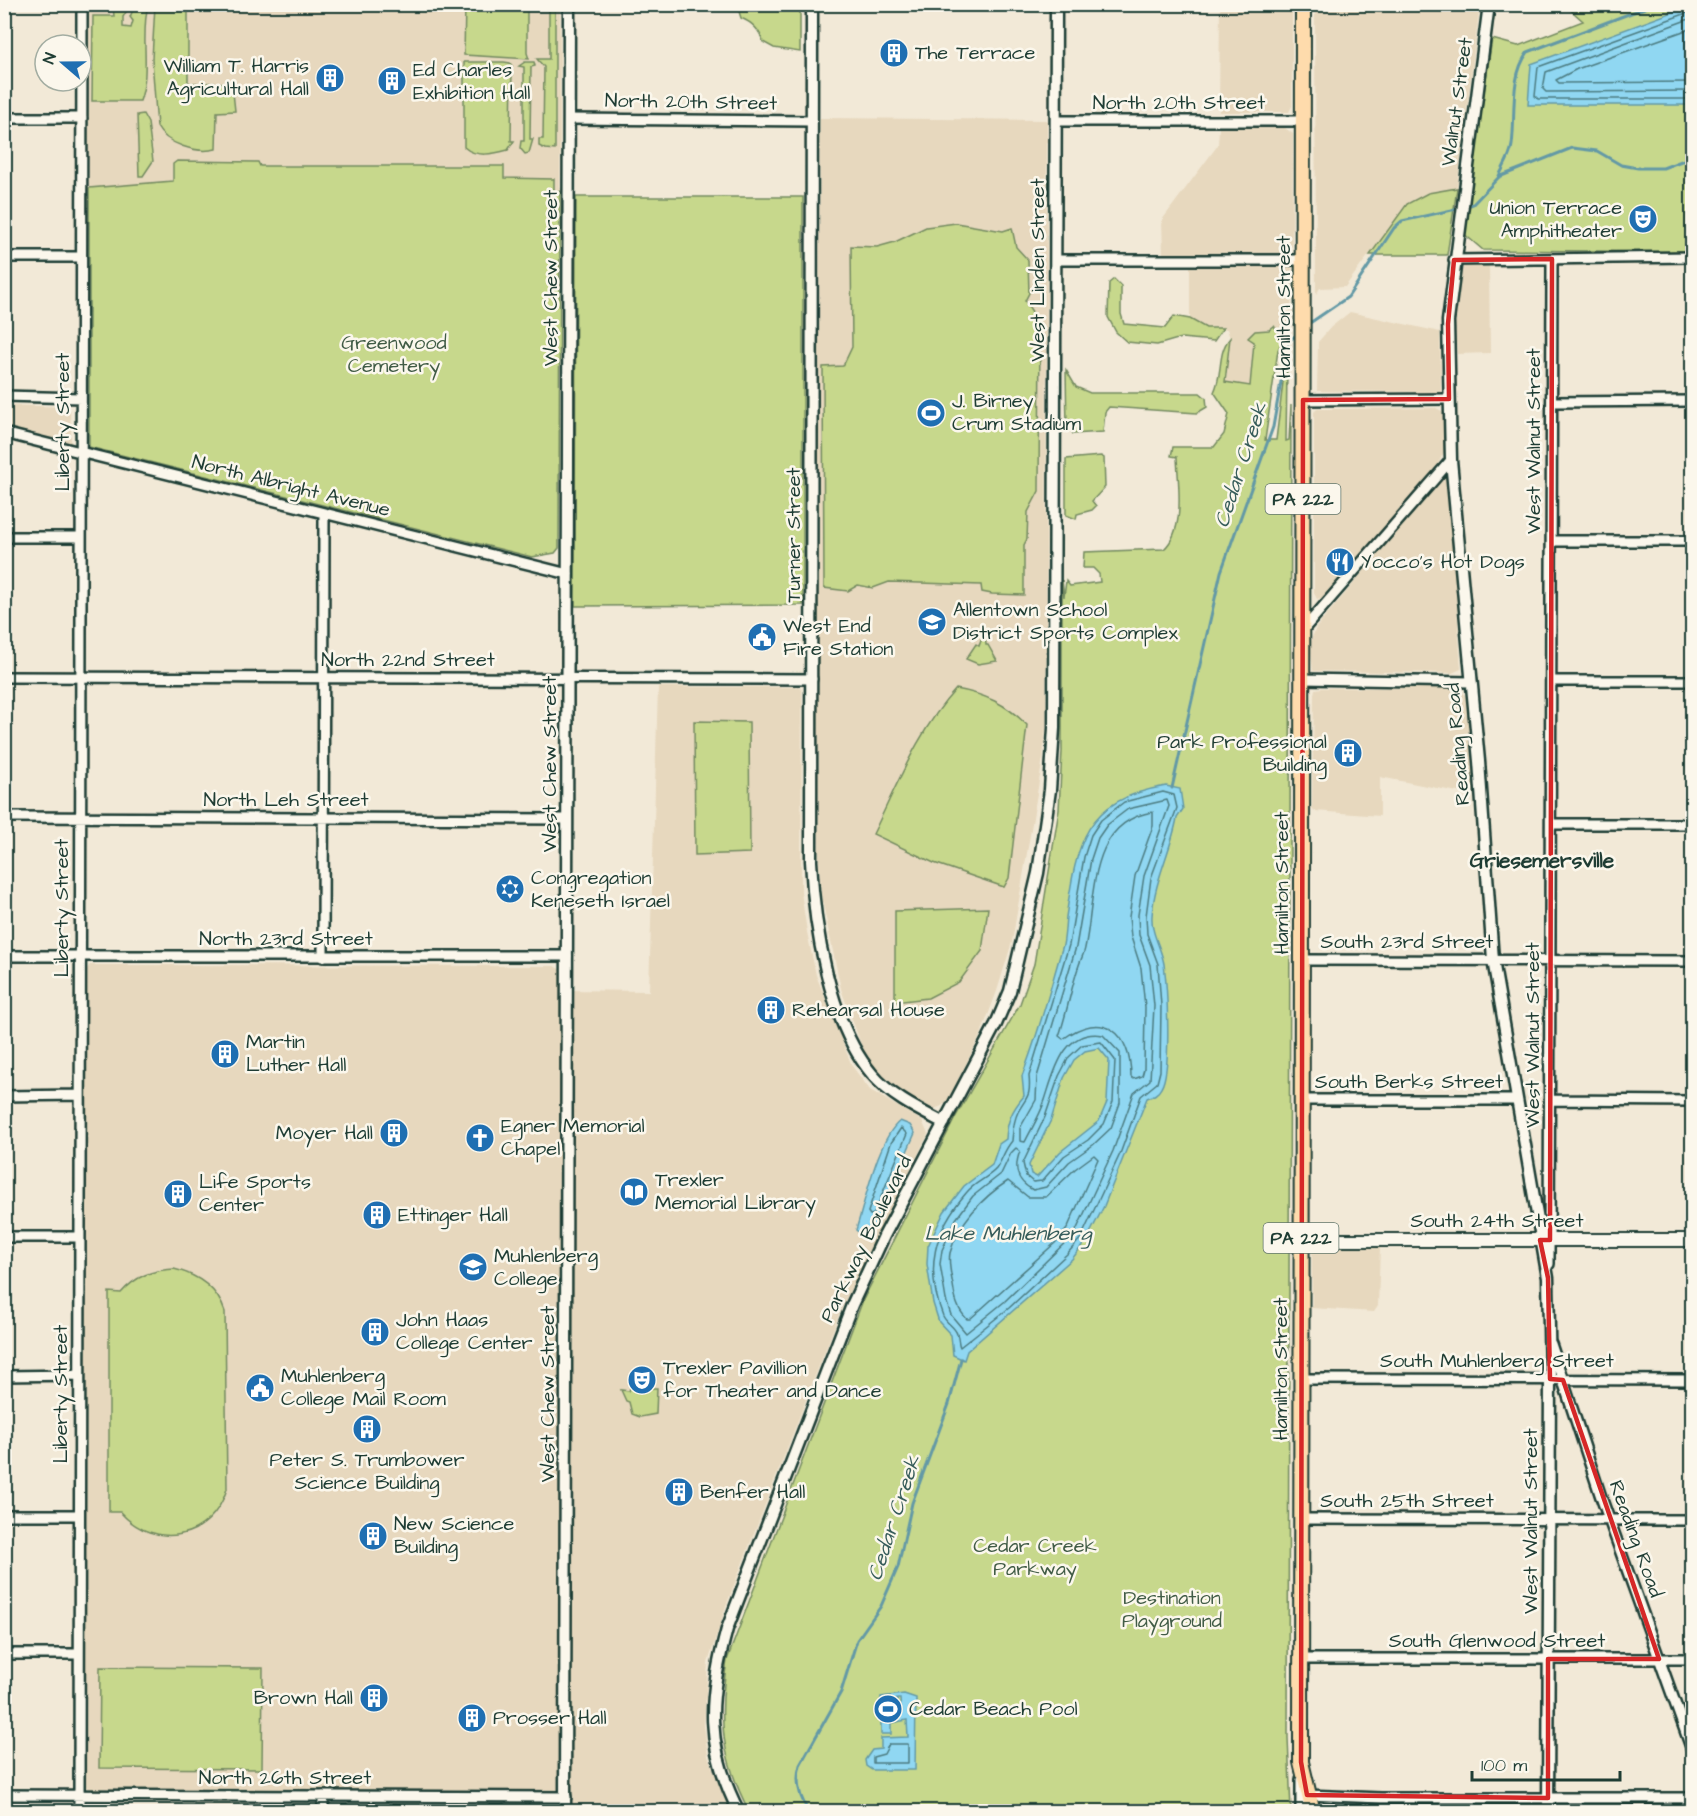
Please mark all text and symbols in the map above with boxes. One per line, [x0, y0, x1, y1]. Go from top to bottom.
north arrow [33, 33, 93, 93]
street label: Walnut Street [1434, 36, 1480, 168]
building icon: The Terrace [878, 37, 910, 69]
place label: The Terrace [915, 39, 1035, 67]
text: N [38, 50, 62, 67]
place label: William T. Harris Agricultural Hall [163, 52, 309, 104]
place label: Ed Charles Exhibition Hall [413, 56, 530, 107]
building icon: William T. Harris Agricultural Hall [314, 62, 346, 94]
building icon: Ed Charles Exhibition Hall [376, 65, 408, 97]
street label: North 20th Street [604, 86, 778, 118]
street label: North 20th Street [1093, 89, 1265, 117]
street label: West Linden Street [1024, 178, 1052, 362]
street label: West Chew Street [537, 190, 565, 366]
place label: Union Terrace Amphitheater [1489, 194, 1622, 245]
theatre icon: Union Terrace Amphitheater [1627, 203, 1659, 235]
street label: Hamilton Street [1270, 235, 1298, 379]
park label: Greenwood Cemetery [341, 329, 447, 381]
street label: West Walnut Street [1520, 348, 1548, 534]
street label: Liberty Street [49, 353, 78, 491]
place label: J. Birney Crum Stadium [952, 387, 1081, 438]
sports icon: J. Birney Crum Stadium [915, 397, 947, 429]
water label: Cedar Creek [1207, 398, 1275, 531]
street label: North Albright Avenue [189, 448, 393, 525]
street label: Turner Street [780, 467, 808, 603]
road number: PA 222 [1266, 484, 1340, 514]
restaurant icon: Yocco's Hot Dogs [1324, 546, 1356, 578]
place label: Yocco's Hot Dogs [1361, 548, 1525, 577]
place label: Allentown School District Sports Complex [953, 596, 1178, 647]
school or university icon: Allentown School District Sports Complex [916, 606, 948, 638]
place label: West End Fire Station [783, 612, 893, 663]
public building icon: West End Fire Station [746, 621, 778, 653]
street label: North 22nd Street [321, 646, 495, 674]
street label: West Chew Street [536, 676, 564, 852]
street label: Reading Road [1439, 682, 1478, 806]
place label: Park Professional Building [1157, 728, 1327, 780]
building icon: Park Professional Building [1332, 737, 1364, 769]
street label: North Leh Street [203, 786, 369, 814]
street label: Hamilton Street [1268, 811, 1296, 955]
street label: Liberty Street [48, 839, 77, 977]
district label: Griesemersville [1470, 846, 1615, 875]
place label: Congregation Keneseth Israel [531, 864, 670, 915]
synagogue icon: Congregation Keneseth Israel [494, 873, 526, 905]
street label: North 23rd Street [199, 925, 373, 953]
street label: South 23rd Street [1321, 928, 1493, 956]
street label: West Walnut Street [1519, 942, 1547, 1128]
building icon: Rehearsal House [755, 994, 787, 1026]
place label: Rehearsal House [792, 996, 945, 1024]
place label: Martin Luther Hall [246, 1028, 346, 1079]
building icon: Martin Luther Hall [209, 1038, 241, 1070]
street label: South Berks Street [1315, 1068, 1503, 1096]
place label: Egner Memorial Chapel [501, 1112, 645, 1163]
building icon: Moyer Hall [378, 1117, 410, 1149]
place label: Moyer Hall [276, 1119, 373, 1148]
church icon: Egner Memorial Chapel [464, 1122, 496, 1154]
street label: Parkway Boulevard [813, 1151, 920, 1328]
place label: Trexler Memorial Library [655, 1166, 816, 1218]
place label: Life Sports Center [199, 1168, 311, 1219]
library icon: Trexler Memorial Library [618, 1176, 650, 1208]
building icon: Life Sports Center [162, 1178, 194, 1210]
building icon: Ettinger Hall [361, 1199, 393, 1231]
place label: Ettinger Hall [398, 1201, 508, 1230]
street label: South 24th Street [1410, 1207, 1584, 1235]
water label: Lake Muhlenberg [924, 1219, 1093, 1249]
road number: PA 222 [1264, 1223, 1338, 1253]
place label: Muhlenberg College [494, 1242, 598, 1294]
school or university icon: Muhlenberg College [457, 1251, 489, 1283]
street label: Hamilton Street [1267, 1297, 1295, 1441]
place label: John Haas College Center [396, 1306, 533, 1358]
street label: West Chew Street [534, 1306, 562, 1482]
building icon: John Haas College Center [359, 1316, 391, 1348]
street label: Liberty Street [47, 1325, 76, 1463]
street label: South Muhlenberg Street [1380, 1347, 1614, 1376]
place label: Trexler Pavillion for Theater and Dance [663, 1354, 882, 1405]
place label: Muhlenberg College Mail Room [281, 1362, 446, 1414]
theatre icon: Trexler Pavillion for Theater and Dance [626, 1364, 658, 1396]
public building icon: Muhlenberg College Mail Room [244, 1372, 276, 1404]
building icon: Peter S. Trumbower Science Building [351, 1413, 383, 1445]
street label: West Walnut Street [1517, 1428, 1545, 1614]
place label: Peter S. Trumbower Science Building [270, 1446, 464, 1498]
water label: Cedar Creek [860, 1451, 928, 1584]
building icon: Benfer Hall [663, 1476, 695, 1508]
street label: Reading Road [1601, 1477, 1670, 1602]
place label: Benfer Hall [700, 1478, 805, 1506]
street label: South 25th Street [1320, 1487, 1494, 1515]
place label: New Science Building [394, 1510, 515, 1562]
building icon: New Science Building [357, 1520, 389, 1552]
park label: Cedar Creek Parkway [973, 1532, 1097, 1584]
park label: Destination Playground [1122, 1584, 1222, 1636]
street label: South Glenwood Street [1389, 1627, 1605, 1655]
building icon: Brown Hall [358, 1682, 390, 1714]
place label: Brown Hall [254, 1684, 353, 1712]
sports icon: Cedar Beach Pool [872, 1693, 904, 1725]
place label: Cedar Beach Pool [909, 1695, 1078, 1723]
building icon: Prosser Hall [456, 1702, 488, 1734]
place label: Prosser Hall [493, 1704, 607, 1732]
scale bar [1472, 1744, 1620, 1782]
text: 100 m [1481, 1753, 1527, 1778]
street label: North 26th Street [199, 1764, 371, 1792]

